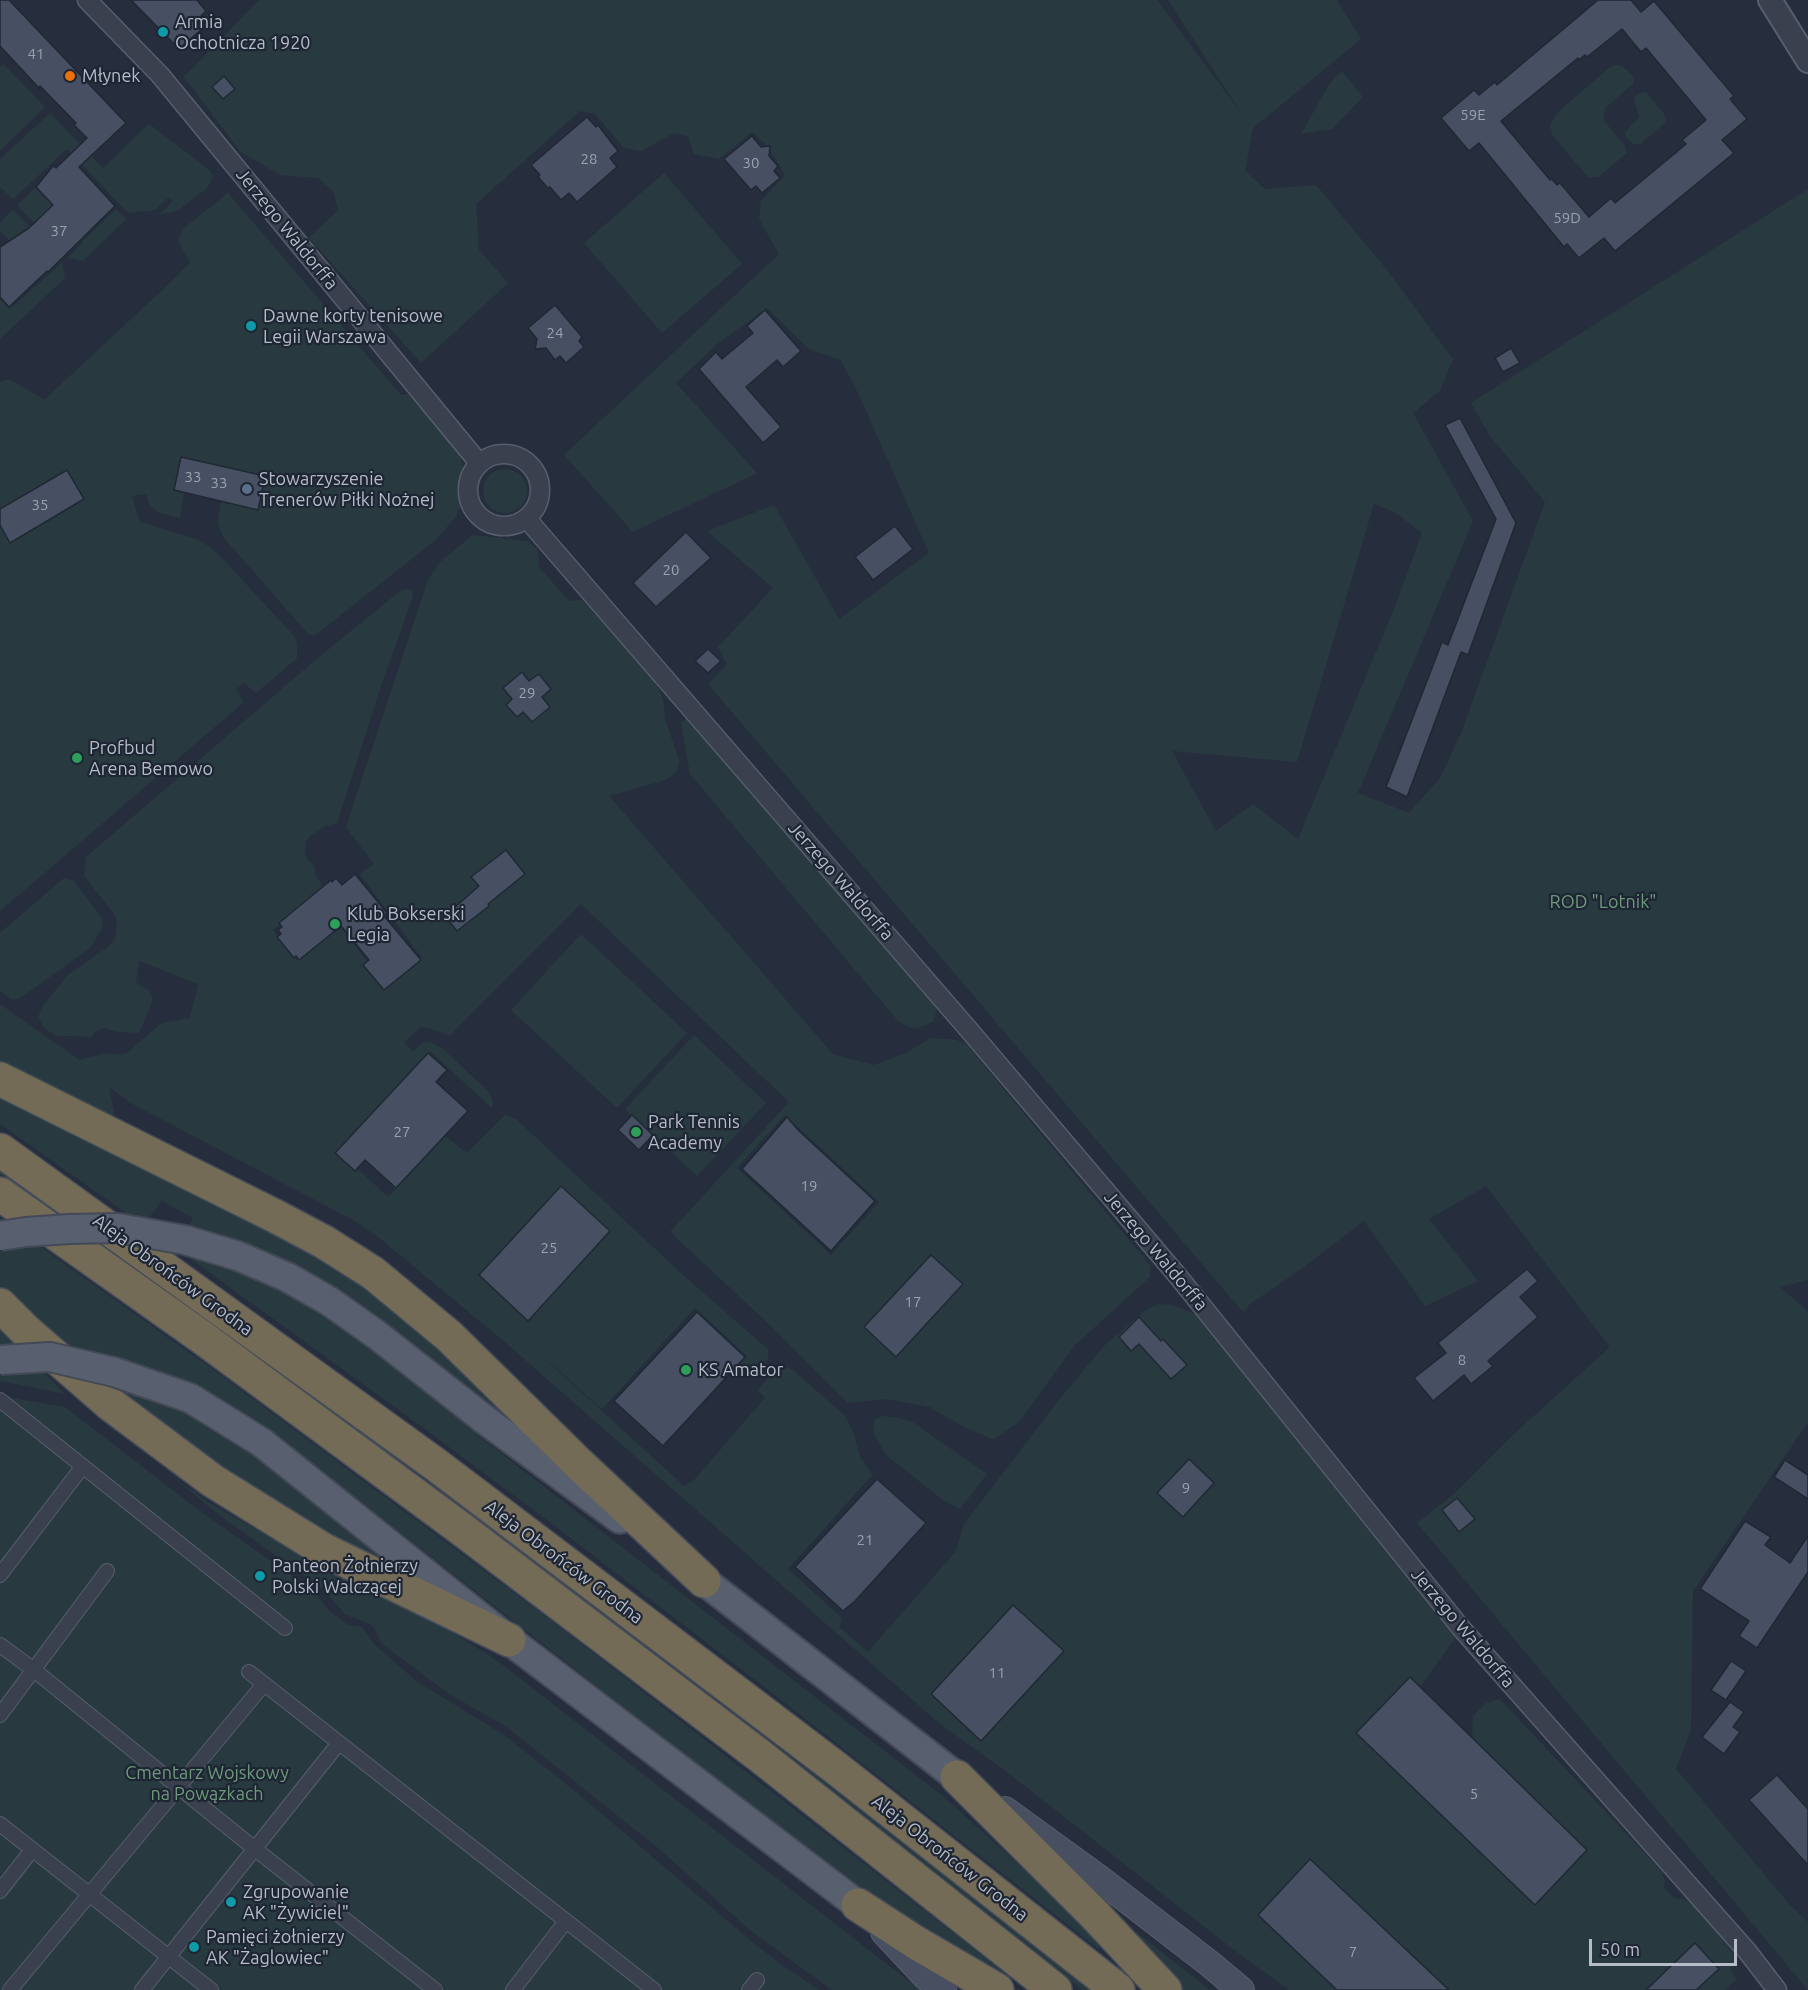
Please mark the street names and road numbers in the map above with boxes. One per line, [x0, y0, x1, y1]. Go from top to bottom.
street label: Jerzego Waldorffa [231, 164, 343, 294]
street label: Jerzego Waldorffa [784, 817, 898, 945]
street label: Jerzego Waldorffa [1100, 1187, 1212, 1315]
street label: Aleja Obrońców Grodna [89, 1210, 257, 1340]
street label: Aleja Obrońców Grodna [481, 1495, 647, 1629]
street label: Jerzego Waldorffa [1407, 1564, 1519, 1692]
street label: Aleja Obrońców Grodna [868, 1790, 1032, 1926]

